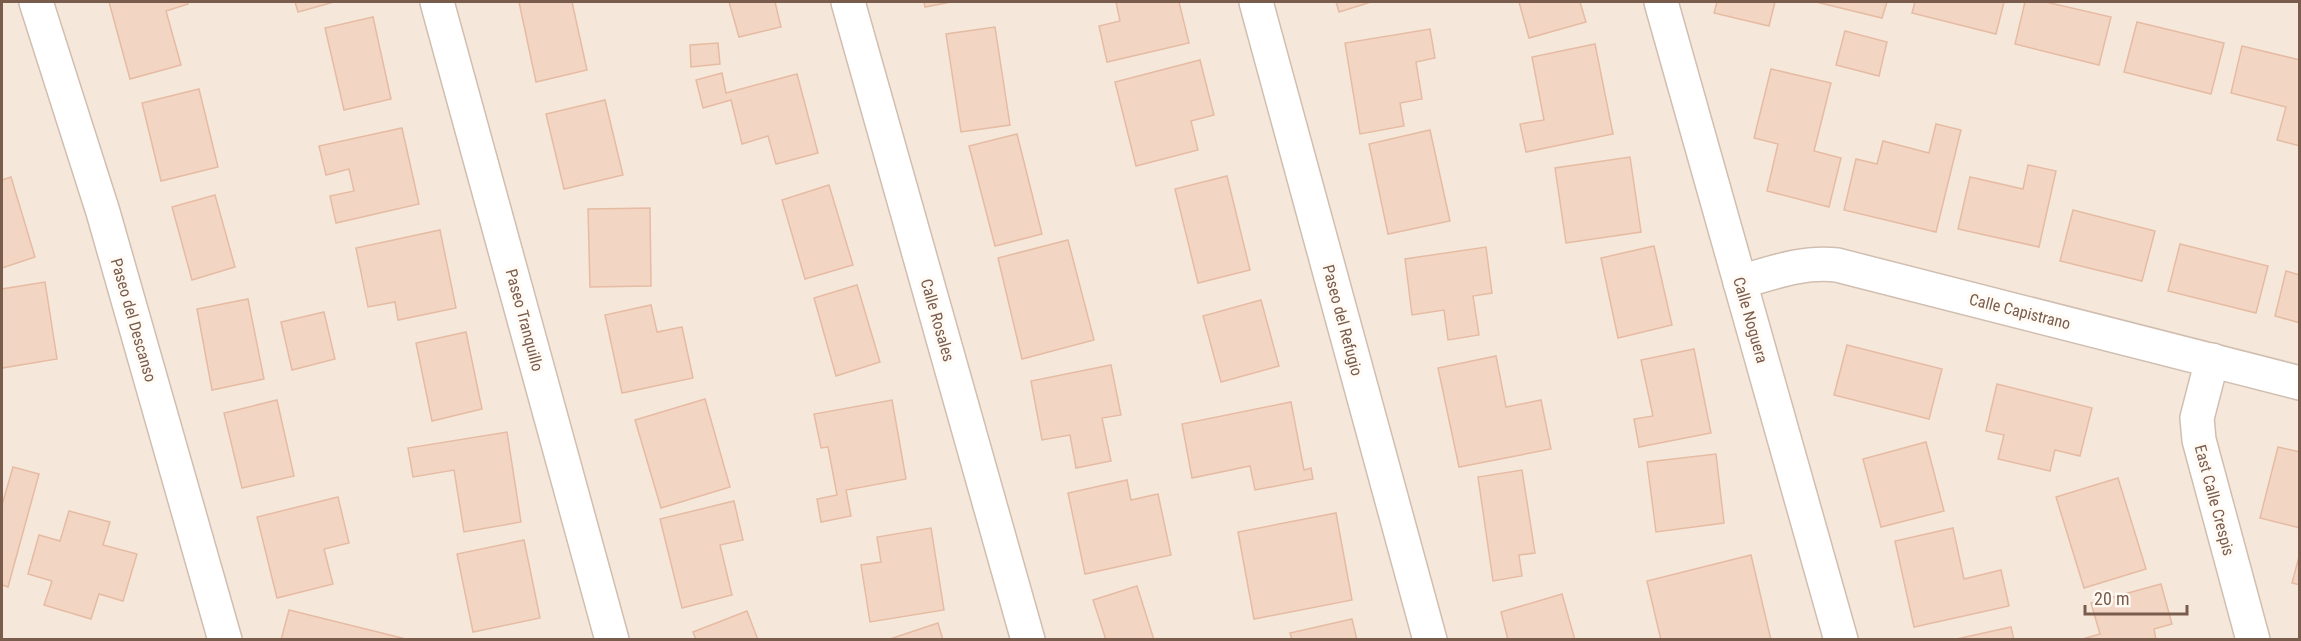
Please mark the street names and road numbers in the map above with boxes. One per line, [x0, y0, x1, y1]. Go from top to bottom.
street label: Paseo del Descanso [107, 256, 160, 384]
street label: Paseo del Refugio [1319, 263, 1366, 378]
street label: Paseo Tranquillo [502, 267, 547, 373]
street label: Calle Noguera [1729, 275, 1772, 365]
street label: Calle Rosales [917, 277, 958, 364]
street label: Calle Capistrano [1967, 290, 2072, 333]
street label: East Calle Crespis [2191, 443, 2238, 558]

